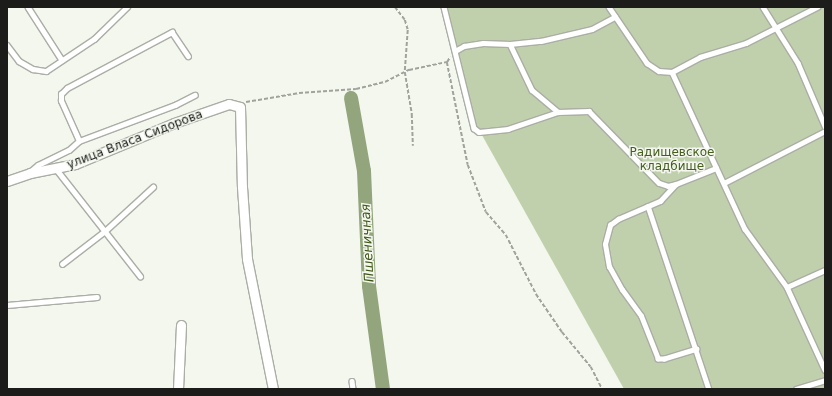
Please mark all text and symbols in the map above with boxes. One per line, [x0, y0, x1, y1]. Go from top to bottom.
street label: улица Власа Сидорова [65, 107, 205, 173]
park label: Радищевское кладбище [629, 146, 715, 174]
water label: Пшеничная [358, 203, 378, 283]

